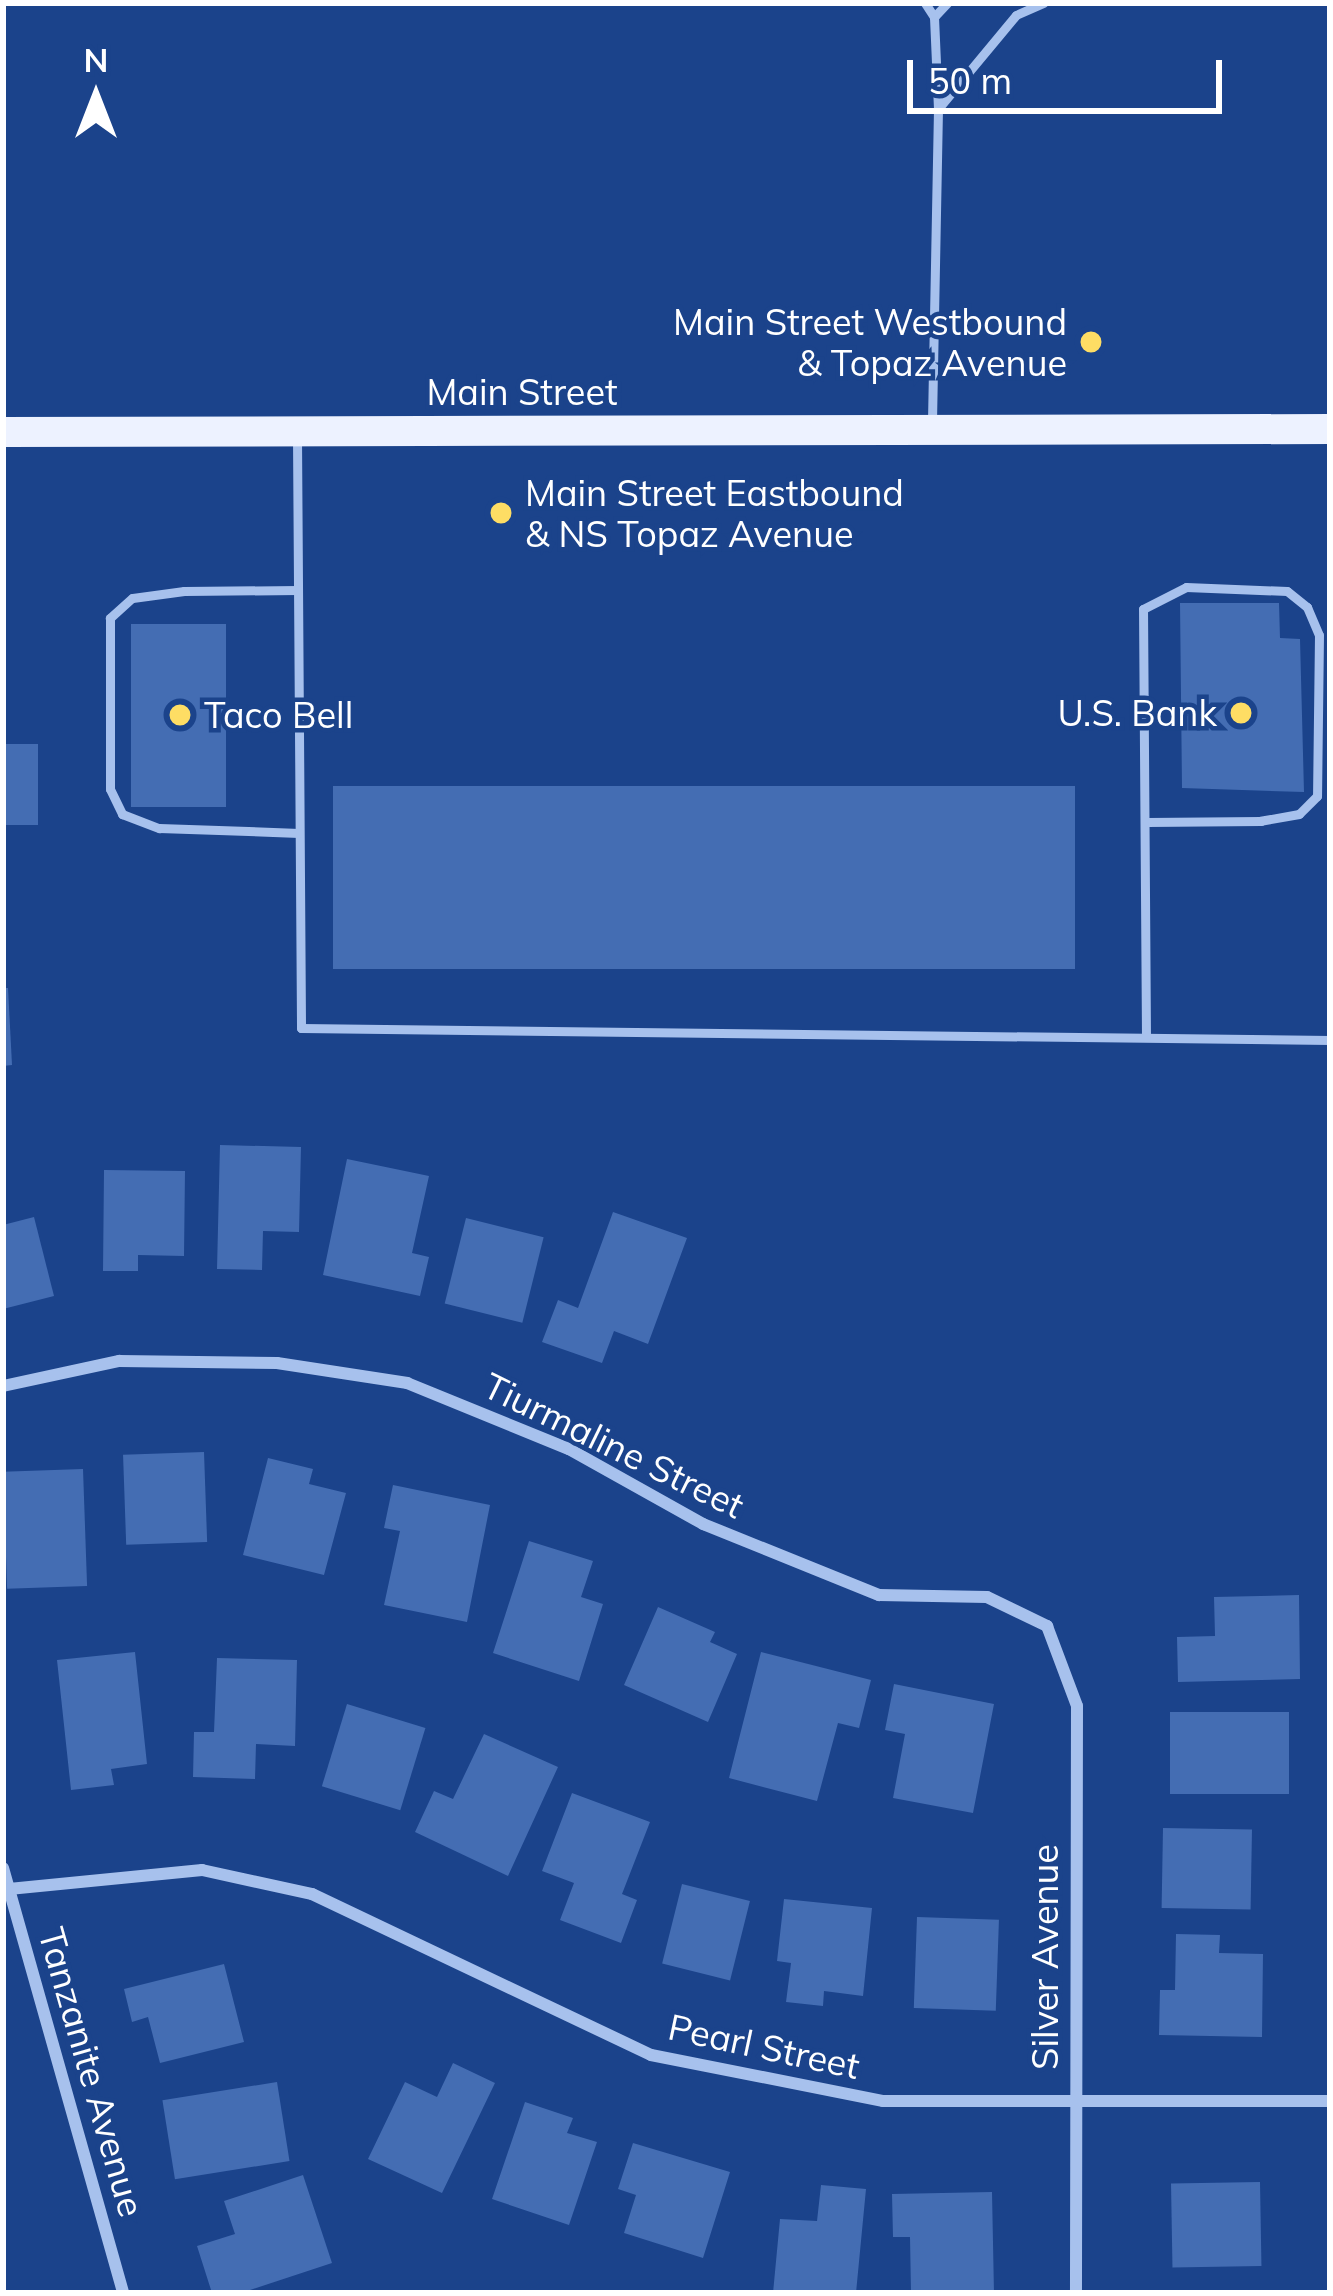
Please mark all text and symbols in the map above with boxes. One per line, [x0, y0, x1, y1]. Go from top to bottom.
north arrow [36, 36, 156, 156]
scale bar [913, 36, 1228, 110]
text: N [84, 39, 108, 80]
text: 50 m [928, 58, 1012, 103]
place label: Main Street Westbound & Topaz Avenue [673, 299, 1067, 384]
marker: Main Street Westbound & Topaz Avenue [1078, 329, 1104, 355]
street label: Main Street [426, 370, 618, 414]
place label: Main Street Eastbound & NS Topaz Avenue [525, 470, 904, 555]
marker: Main Street Eastbound & NS Topaz Avenue [488, 500, 514, 526]
place label: U.S. Bank [1057, 691, 1217, 735]
place label: Taco Bell [204, 693, 353, 737]
marker: U.S. Bank [1228, 700, 1254, 726]
marker: Taco Bell [167, 702, 193, 728]
street label: Tiurmaline Street [477, 1363, 751, 1527]
street label: Silver Avenue [1023, 1844, 1067, 2070]
street label: Tanzanite Avenue [30, 1923, 154, 2221]
street label: Pearl Street [664, 2005, 864, 2087]

